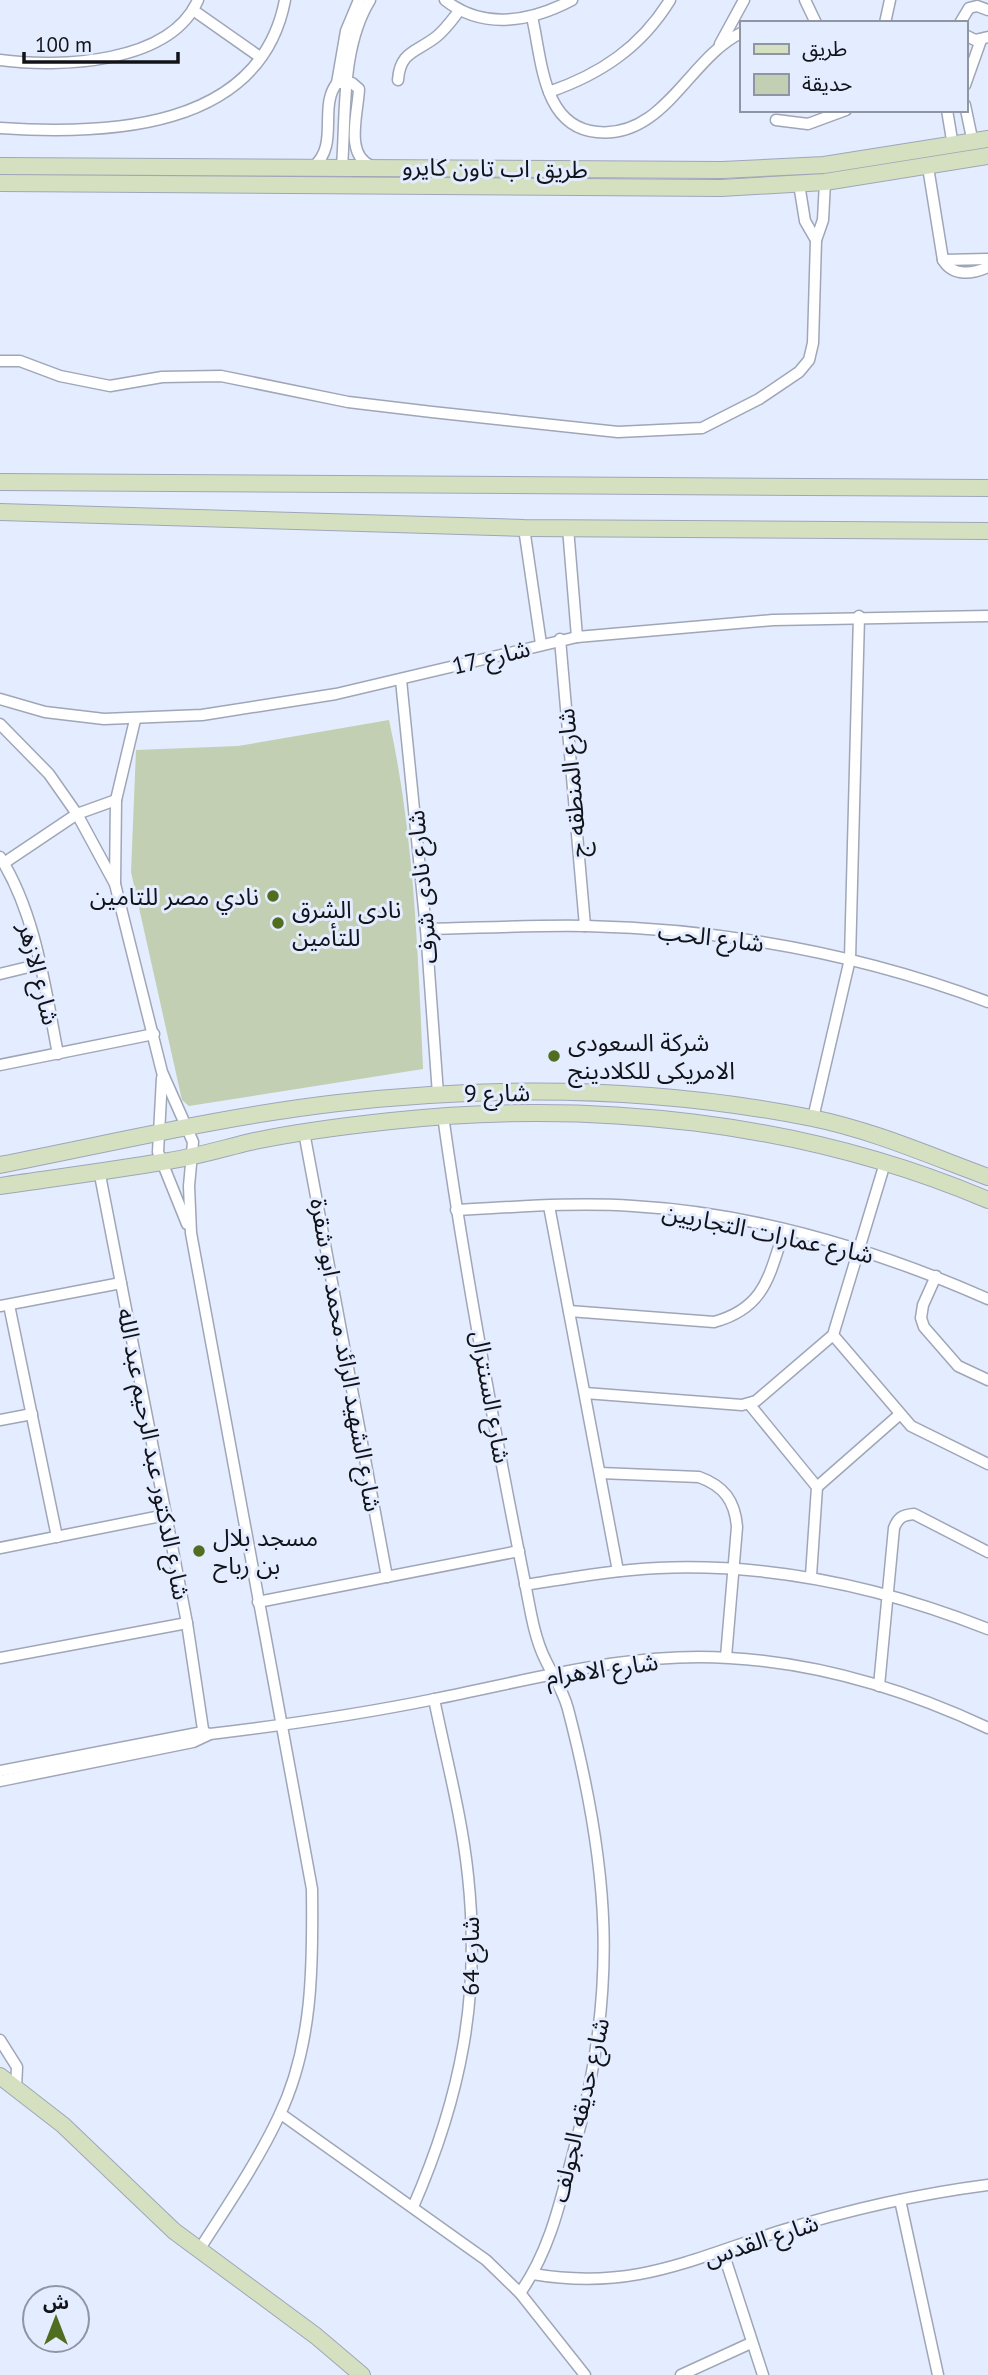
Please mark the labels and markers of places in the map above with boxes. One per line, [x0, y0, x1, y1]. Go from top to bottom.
place label: نادي مصر للتامين [90, 881, 259, 915]
marker: نادي مصر للتامين [265, 888, 281, 904]
place label: نادى الشرق للتأمين [292, 894, 401, 953]
marker: نادى الشرق للتأمين [270, 915, 286, 931]
place label: شركة السعودى الامريكى للكلادينج [568, 1027, 735, 1088]
marker: شركة السعودى الامريكى للكلادينج [546, 1048, 562, 1064]
place label: مسجد بلال بن رباح [213, 1522, 318, 1583]
marker: مسجد بلال بن رباح [191, 1543, 207, 1559]

